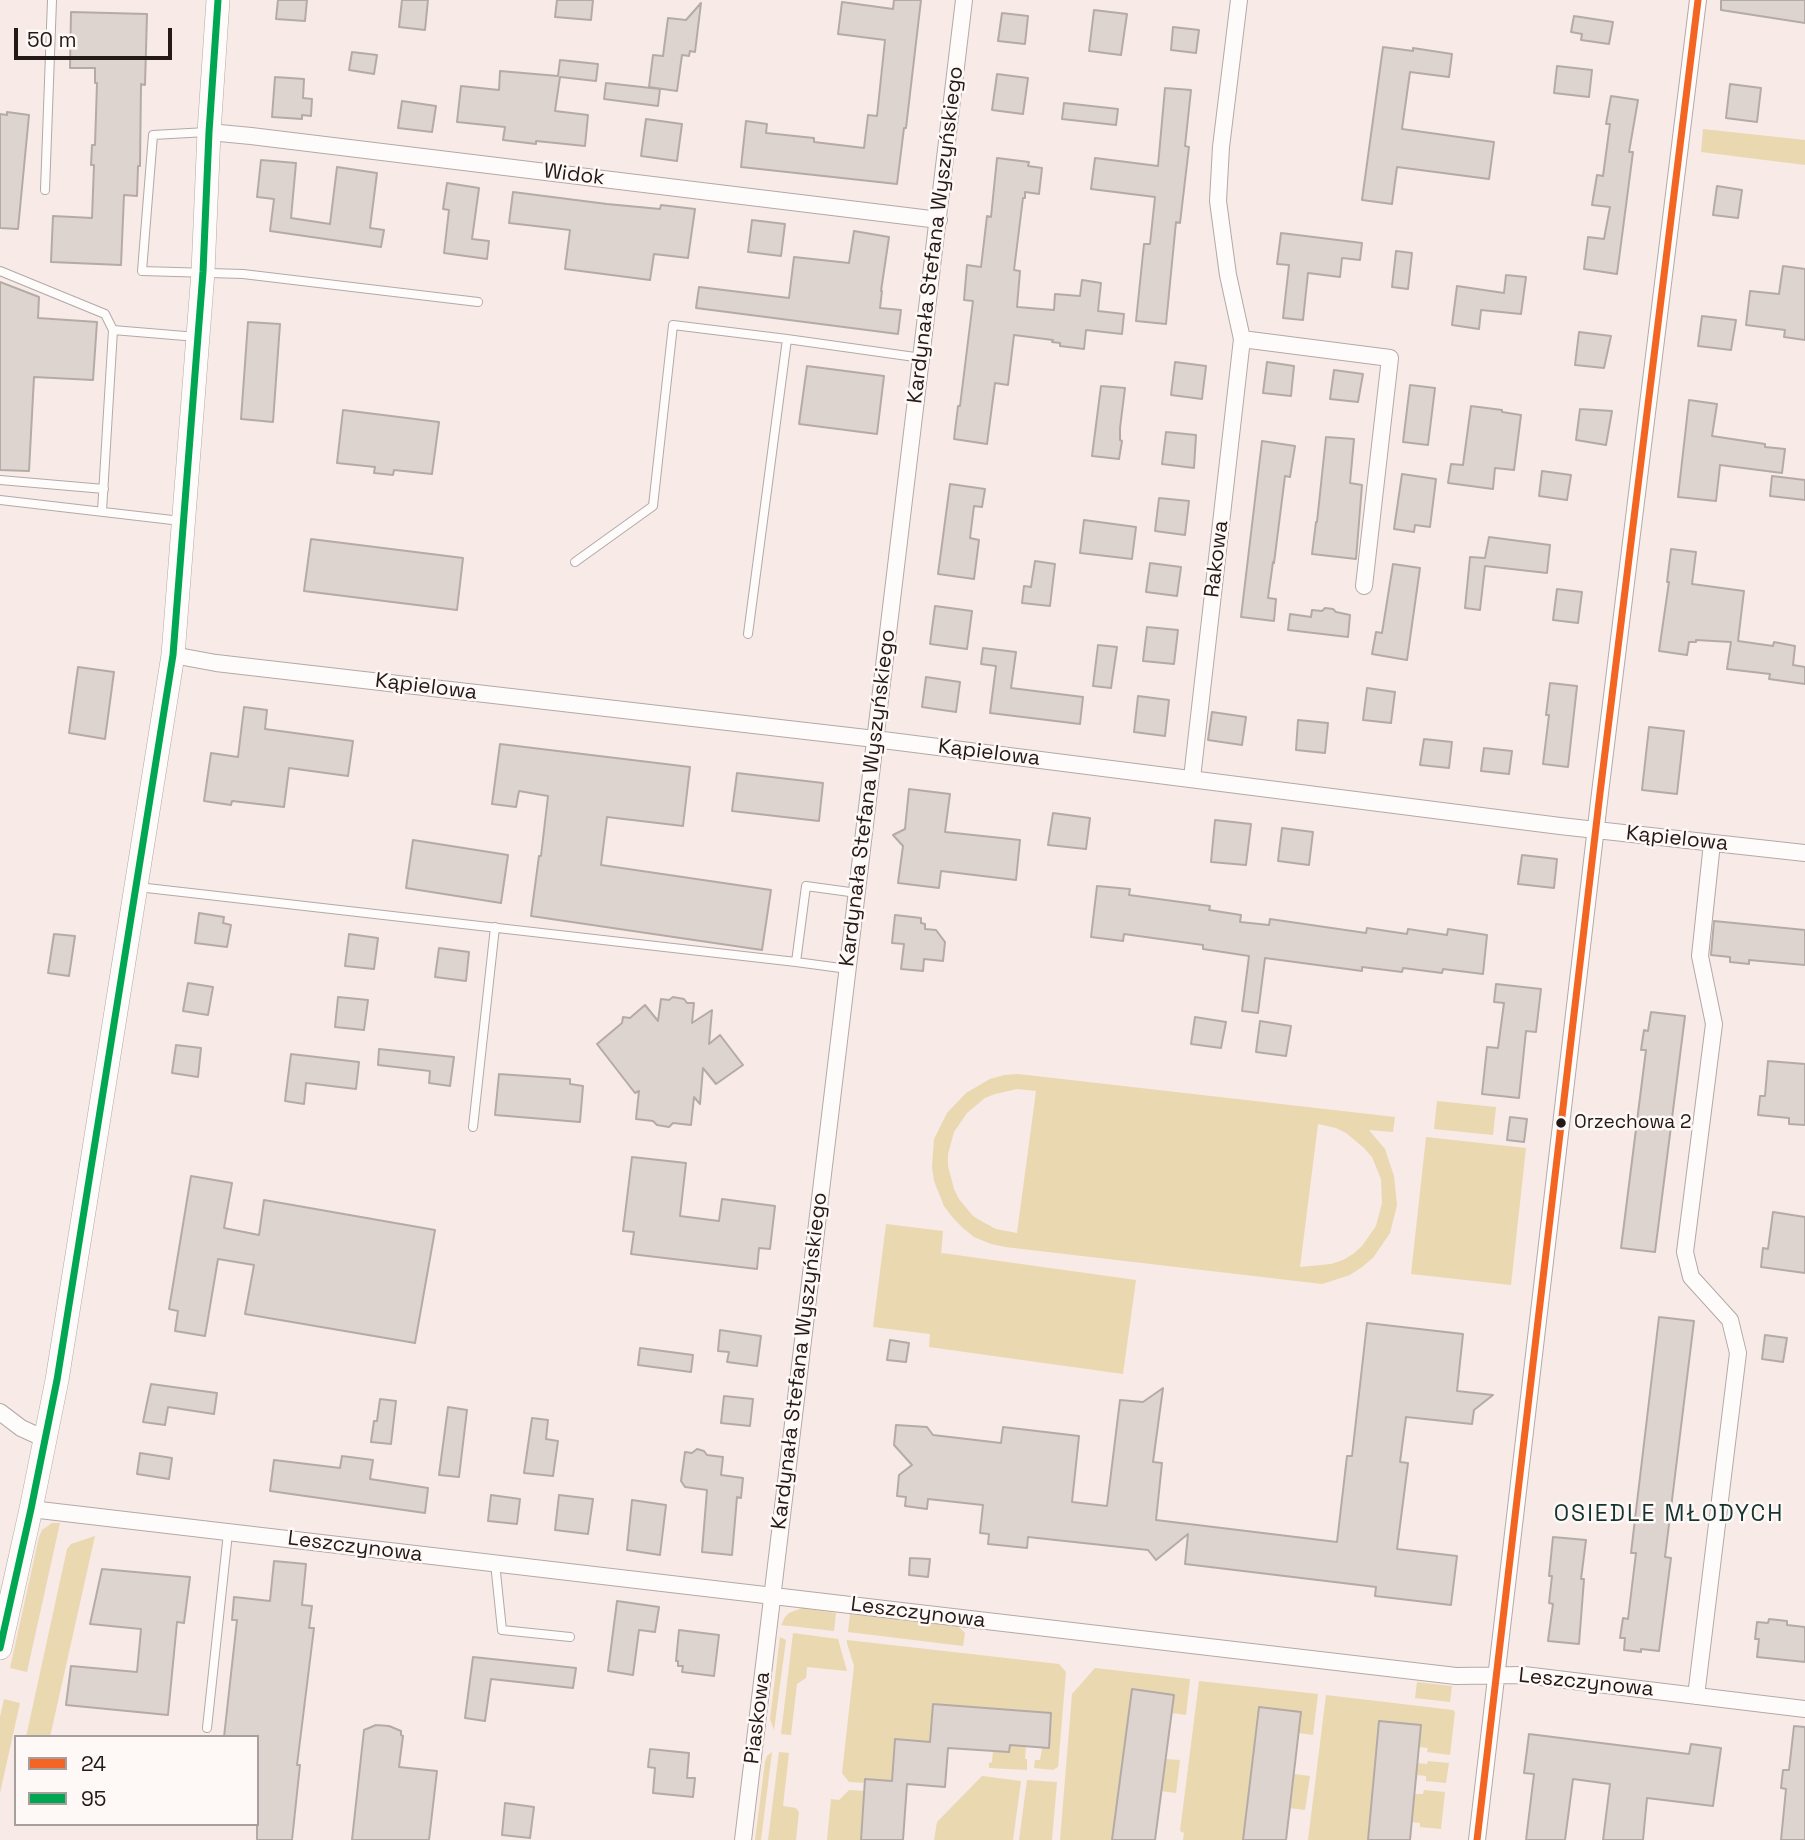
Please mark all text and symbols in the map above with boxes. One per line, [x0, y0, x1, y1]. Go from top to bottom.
scale bar [18, 14, 175, 58]
text: 50 m [27, 26, 77, 53]
street label: Kardynała Stefana Wyszyńskiego [903, 65, 969, 405]
street label: Widok [542, 159, 606, 191]
street label: Rakowa [1200, 519, 1234, 599]
street label: Kardynała Stefana Wyszyńskiego [835, 628, 901, 968]
street label: Kąpielowa [374, 668, 478, 706]
street label: Kąpielowa [937, 734, 1041, 772]
street label: Kąpielowa [1625, 821, 1729, 857]
place label: Orzechowa 2 [1574, 1112, 1692, 1134]
marker: Orzechowa 2 [1554, 1116, 1568, 1130]
street label: Kardynała Stefana Wyszyńskiego [767, 1191, 833, 1531]
district label: OSIEDLE MŁODYCH [1556, 1501, 1782, 1529]
street label: Leszczynowa [286, 1526, 424, 1568]
street label: Leszczynowa [849, 1592, 987, 1634]
street label: Leszczynowa [1517, 1663, 1655, 1703]
street label: Piaskowa [740, 1670, 776, 1766]
legend [14, 1735, 259, 1826]
text: 24 [81, 1750, 106, 1777]
text: 95 [81, 1785, 106, 1812]

